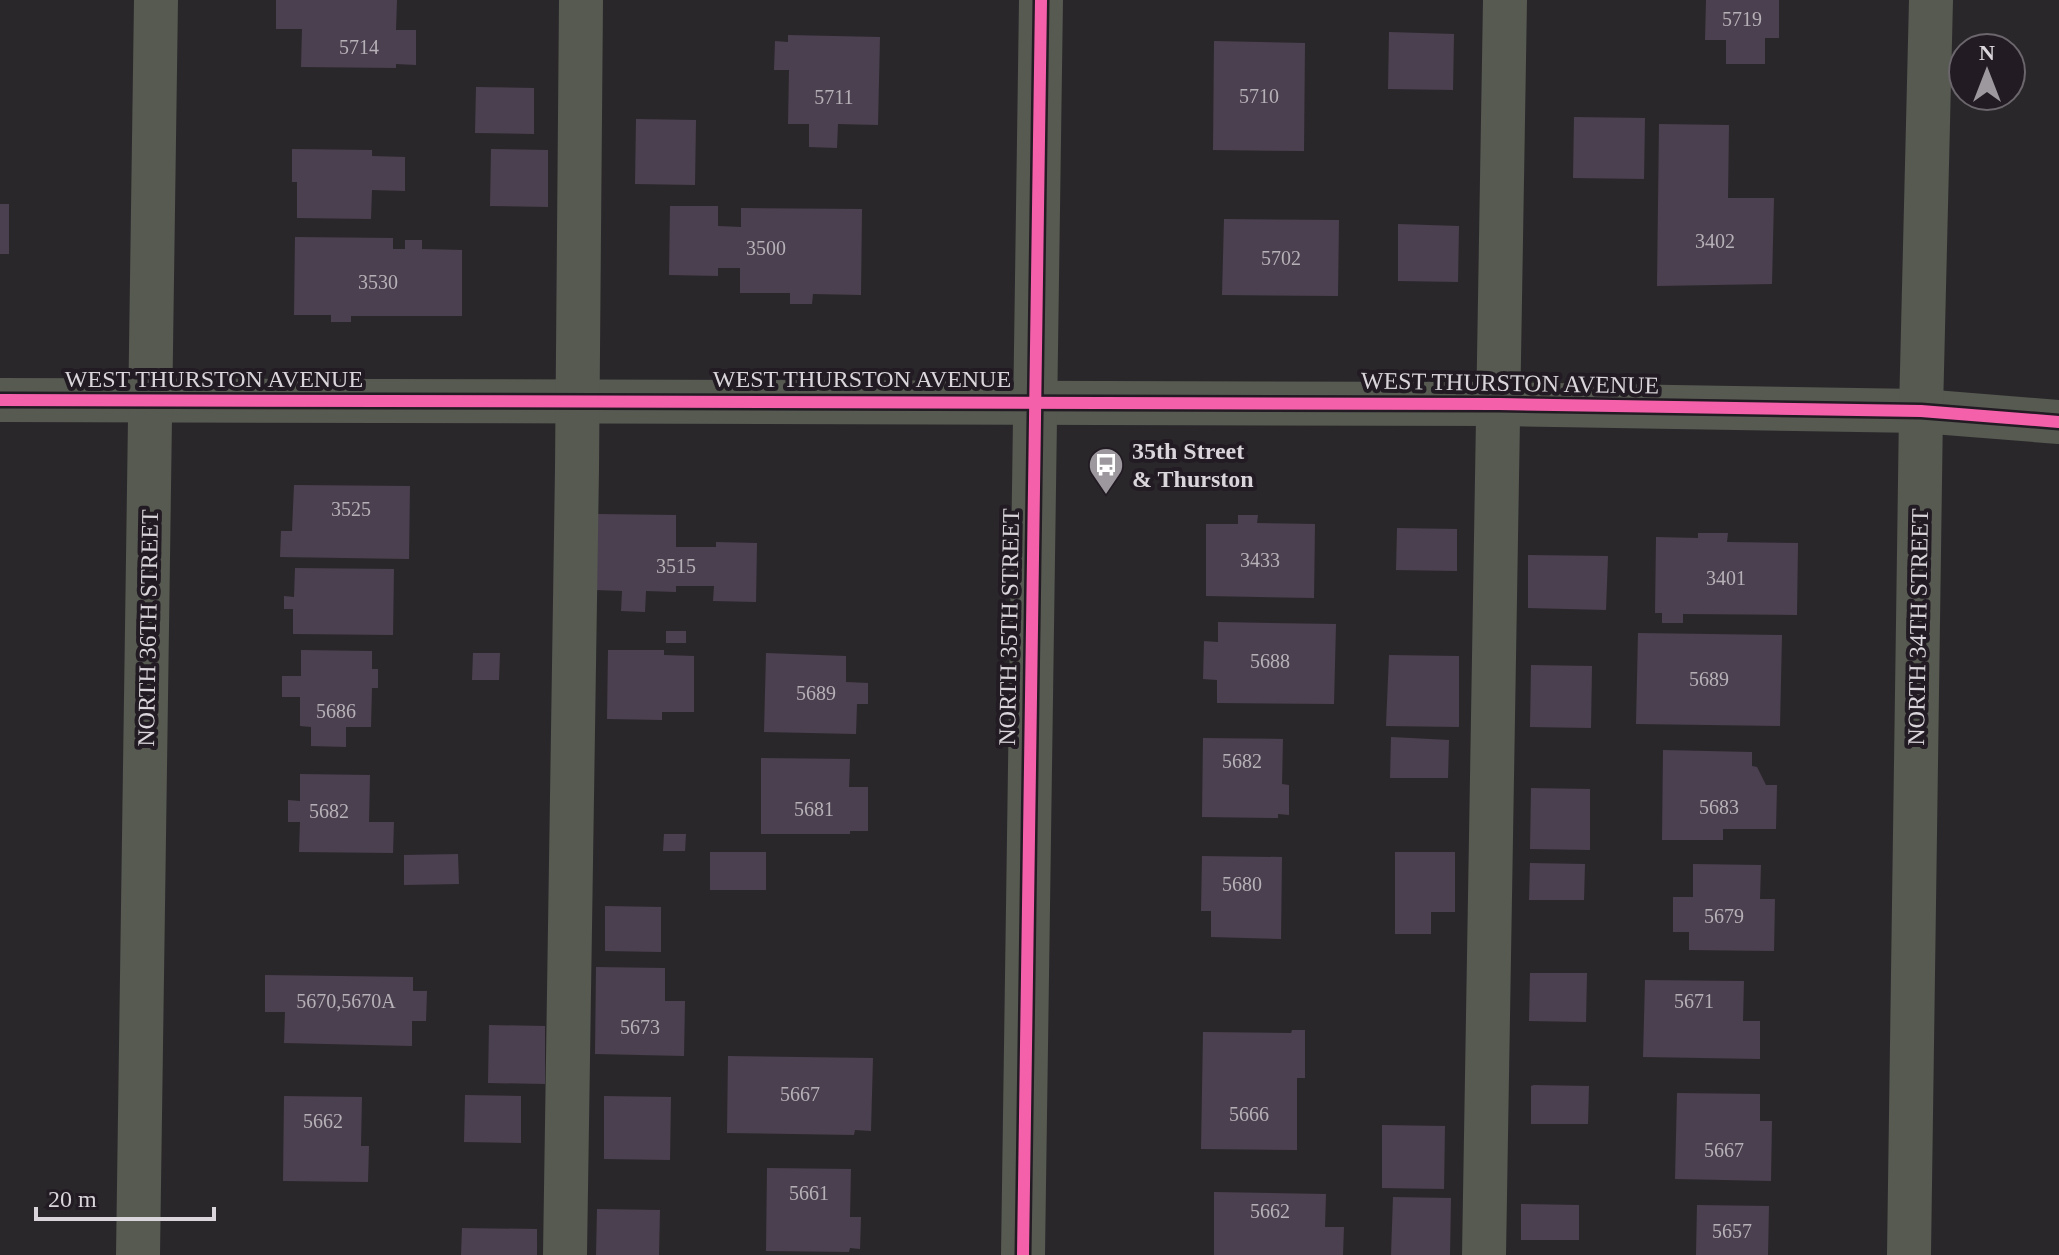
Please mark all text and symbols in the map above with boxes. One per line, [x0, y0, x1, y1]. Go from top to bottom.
house number: 5719 [1722, 8, 1762, 30]
north arrow [1947, 32, 2027, 112]
house number: 5714 [339, 36, 379, 58]
text: N [1979, 40, 1995, 65]
house number: 5710 [1239, 85, 1279, 107]
house number: 5711 [814, 86, 854, 108]
house number: 3402 [1695, 230, 1735, 252]
house number: 3500 [746, 237, 786, 259]
house number: 5702 [1261, 247, 1301, 269]
house number: 3530 [358, 271, 398, 293]
street label: WEST THURSTON AVENUE [65, 366, 363, 392]
street label: WEST THURSTON AVENUE [713, 366, 1011, 392]
street label: WEST THURSTON AVENUE [1361, 367, 1659, 399]
place label: 35th Street & Thurston [1132, 438, 1254, 492]
bus stop icon: 35th Street & Thurston [1087, 446, 1125, 496]
house number: 3525 [331, 498, 371, 520]
street label: NORTH 35TH STREET [994, 508, 1024, 746]
street label: NORTH 34TH STREET [1903, 508, 1933, 746]
street label: NORTH 36TH STREET [133, 509, 163, 747]
house number: 3433 [1240, 549, 1280, 571]
house number: 3515 [656, 555, 696, 577]
house number: 3401 [1706, 567, 1746, 589]
house number: 5688 [1250, 650, 1290, 672]
house number: 5689 [1689, 668, 1729, 690]
house number: 5689 [796, 682, 836, 704]
house number: 5686 [316, 700, 356, 722]
house number: 5682 [1222, 750, 1262, 772]
house number: 5683 [1699, 796, 1739, 818]
house number: 5681 [794, 798, 834, 820]
house number: 5682 [309, 800, 349, 822]
house number: 5680 [1222, 873, 1262, 895]
house number: 5679 [1704, 905, 1744, 927]
house number: 5670,5670A [296, 990, 396, 1012]
house number: 5671 [1674, 990, 1714, 1012]
house number: 5673 [620, 1016, 660, 1038]
house number: 5667 [780, 1083, 820, 1105]
house number: 5666 [1229, 1103, 1269, 1125]
house number: 5662 [303, 1110, 343, 1132]
house number: 5667 [1704, 1139, 1744, 1161]
scale bar [36, 1171, 214, 1221]
house number: 5661 [789, 1182, 829, 1204]
text: 20 m [48, 1186, 97, 1212]
house number: 5662 [1250, 1200, 1290, 1222]
house number: 5657 [1712, 1220, 1752, 1242]

